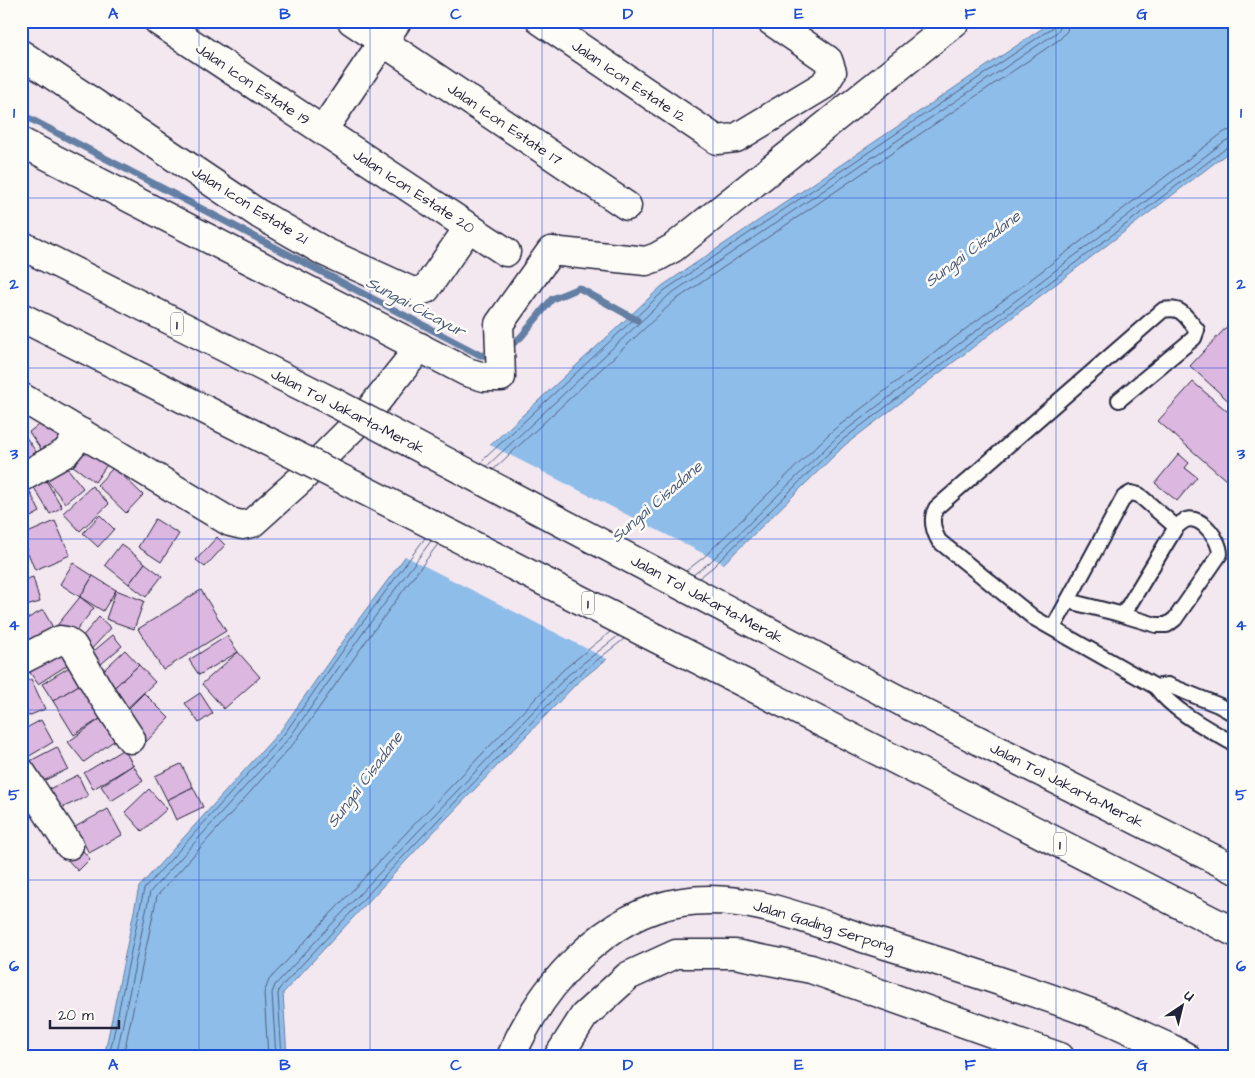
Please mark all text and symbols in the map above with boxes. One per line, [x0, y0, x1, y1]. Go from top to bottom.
text: A [108, 3, 119, 25]
text: B [279, 3, 291, 25]
text: C [450, 3, 462, 25]
text: D [623, 3, 634, 25]
text: E [794, 3, 804, 25]
text: F [964, 3, 976, 25]
text: G [1136, 3, 1148, 25]
street label: Jalan Icon Estate 12 [567, 35, 690, 128]
street label: Jalan Icon Estate 19 [191, 38, 314, 130]
street label: Jalan Icon Estate 17 [443, 78, 566, 171]
text: 1 [13, 102, 16, 124]
text: 1 [1240, 102, 1243, 124]
street label: Jalan Icon Estate 20 [349, 144, 479, 239]
street label: Jalan Icon Estate 21 [188, 161, 312, 250]
water label: Sungai Cisadane [920, 205, 1027, 293]
water label: Sungai Cicayur [362, 271, 471, 344]
text: 2 [8, 273, 19, 295]
text: 2 [1235, 273, 1246, 295]
road number: 1 [171, 312, 183, 336]
street label: Jalan Tol Jakarta–Merak [267, 364, 428, 459]
text: 3 [9, 443, 19, 465]
text: 3 [1236, 443, 1246, 465]
water label: Sungai Cisadane [606, 455, 709, 548]
street label: Jalan Tol Jakarta–Merak [627, 550, 787, 649]
road number: 1 [582, 592, 594, 614]
text: 4 [9, 614, 20, 636]
text: 4 [1236, 614, 1247, 636]
water label: Sungai Cisadane [322, 726, 410, 833]
street label: Jalan Tol Jakarta–Merak [986, 738, 1147, 833]
text: 5 [8, 784, 20, 806]
text: 5 [1235, 784, 1247, 806]
road number: 1 [1054, 832, 1066, 856]
street label: Jalan Gading Serpong [751, 895, 897, 959]
text: 6 [9, 955, 19, 977]
text: 6 [1236, 955, 1246, 977]
north arrow [1158, 980, 1208, 1030]
text: U [1180, 986, 1198, 1007]
scale bar [50, 998, 119, 1030]
text: 20 m [58, 1005, 94, 1026]
text: A [108, 1054, 119, 1076]
text: B [279, 1054, 291, 1076]
text: C [450, 1054, 462, 1076]
text: D [623, 1054, 634, 1076]
text: E [794, 1054, 804, 1076]
text: F [964, 1054, 976, 1076]
text: G [1136, 1054, 1148, 1076]

